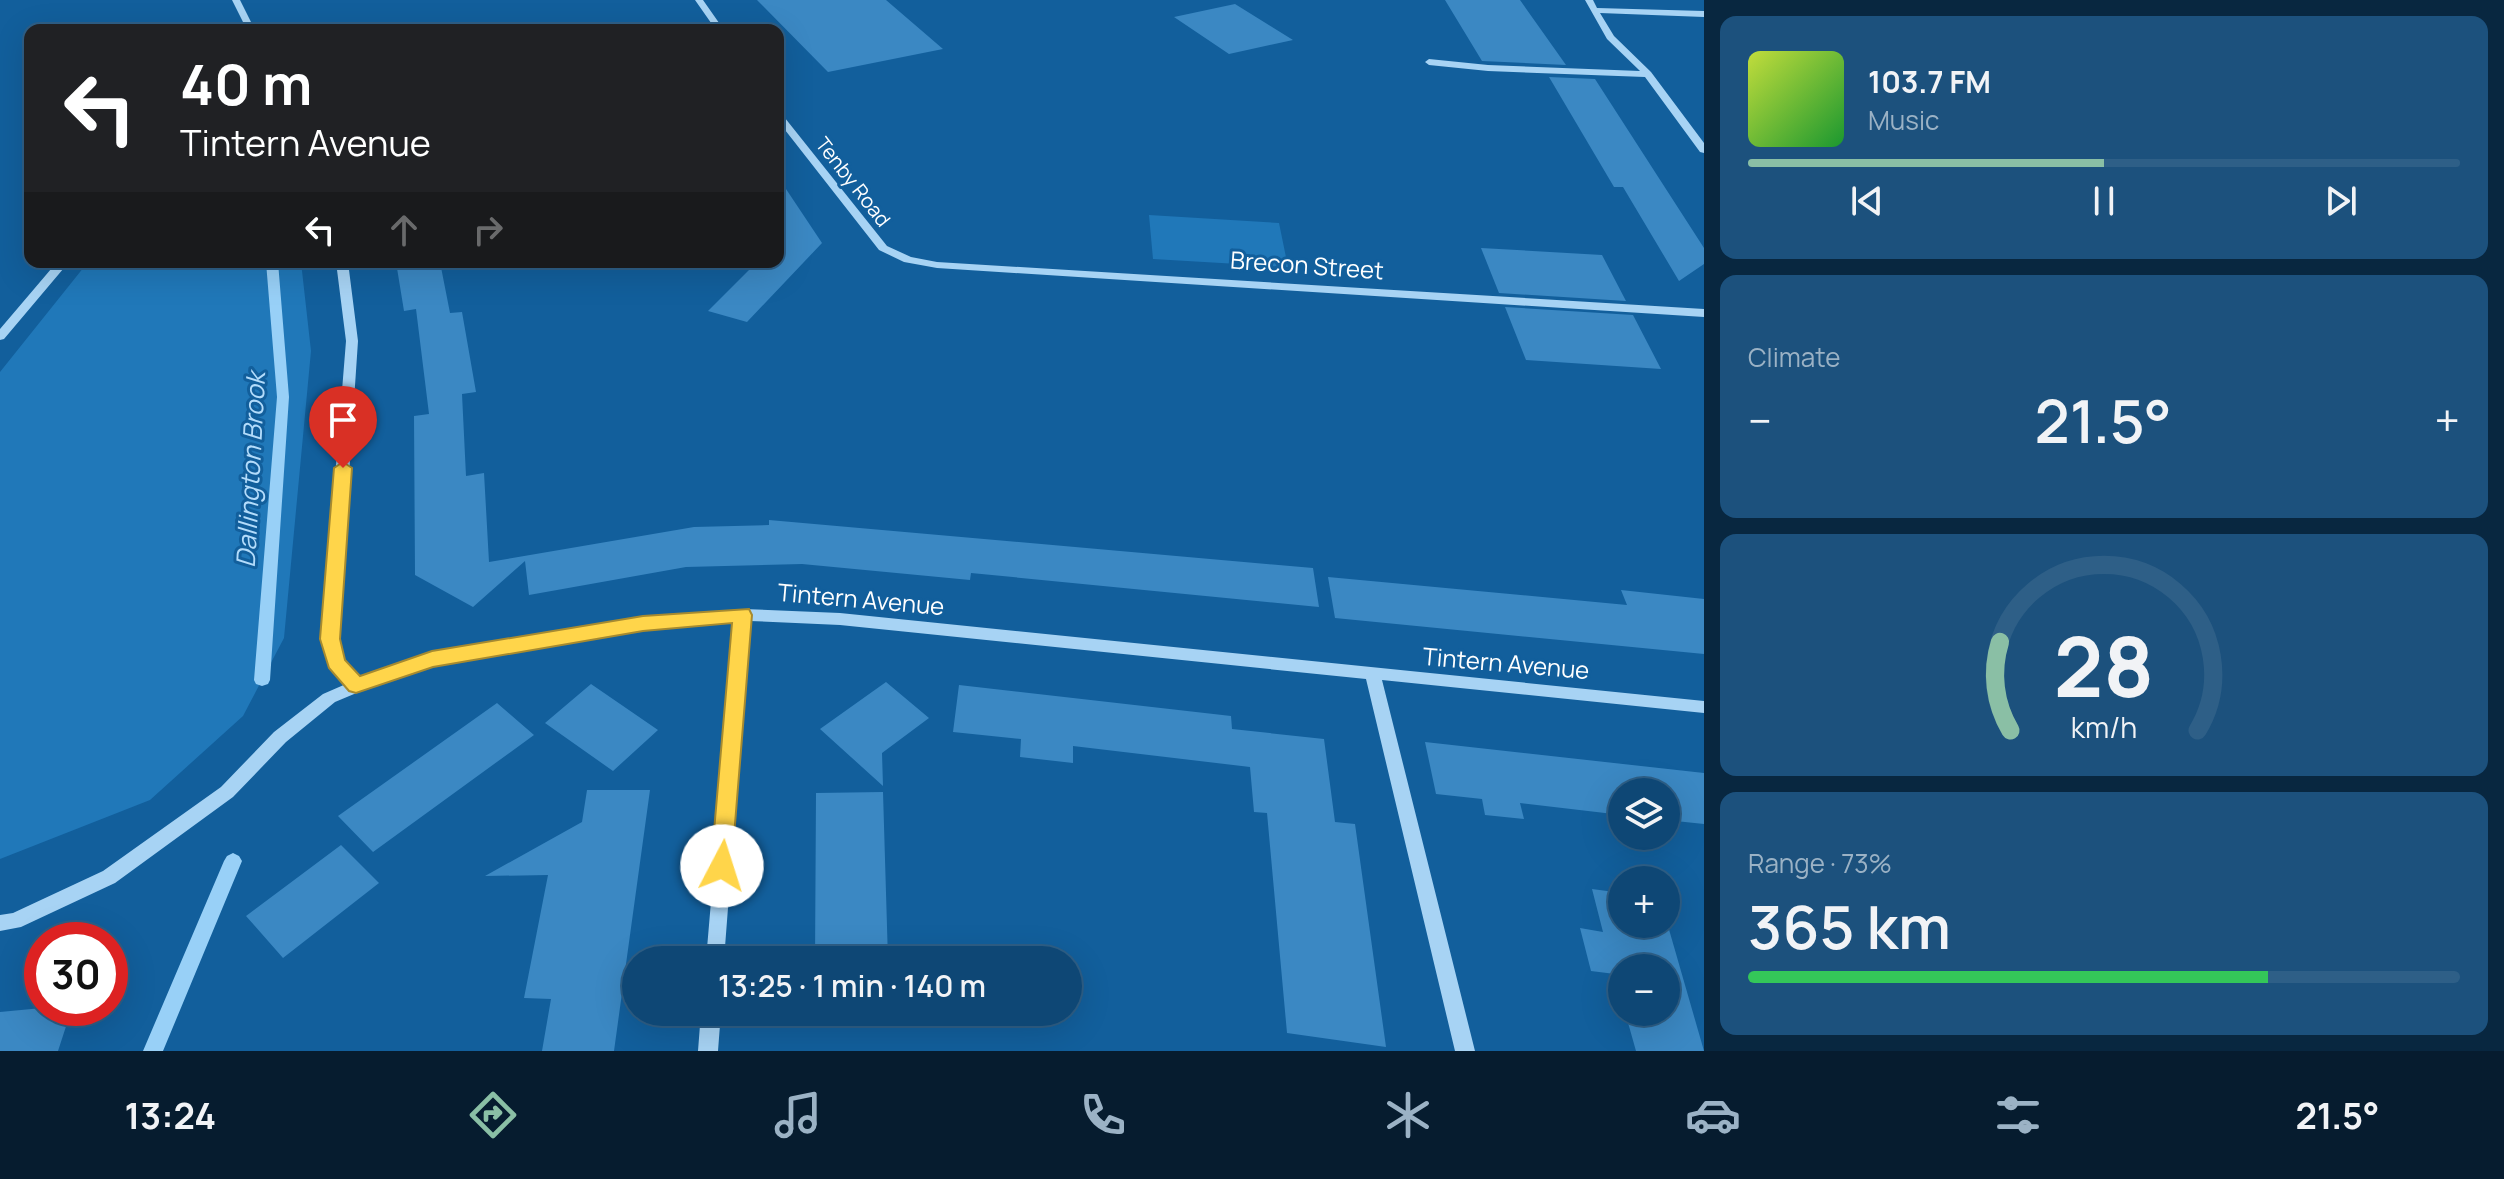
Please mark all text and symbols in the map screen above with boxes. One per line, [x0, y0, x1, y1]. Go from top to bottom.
text: 40 m [180, 45, 312, 122]
icon: left [48, 56, 152, 160]
text: 103.7 FM [1868, 61, 1991, 102]
text: Music [1868, 102, 1939, 138]
text: Tintern Avenue [180, 118, 431, 167]
street label: Tenby Road [810, 131, 897, 232]
icon: previous [1845, 179, 1889, 223]
icon: pause [2082, 179, 2126, 223]
icon: next [2319, 179, 2363, 223]
icon: left [298, 208, 342, 252]
icon: ahead [382, 208, 426, 252]
icon: right [466, 208, 510, 252]
street label: Brecon Street [1229, 243, 1385, 286]
text: Climate [1748, 339, 1840, 375]
water label: Dallington Brook [227, 367, 273, 569]
text: 21.5° [2035, 379, 2172, 461]
pin [309, 386, 377, 468]
text: − [1748, 390, 1772, 450]
text: + [2435, 390, 2460, 450]
icon: arrive [321, 398, 365, 442]
street label: Tintern Avenue [776, 575, 946, 622]
text: 28 [2054, 607, 2154, 721]
street label: Tintern Avenue [1421, 639, 1591, 686]
text: km/h [2071, 708, 2137, 747]
map controls [1608, 778, 1680, 1026]
button: layers [1608, 778, 1680, 850]
position arrow [680, 824, 764, 908]
text: Range · 73% [1748, 845, 1892, 881]
button: + [1608, 866, 1680, 938]
text: 365 km [1748, 885, 1951, 967]
speed limit sign: 30 [24, 922, 128, 1026]
button: − [1608, 954, 1680, 1026]
text: 13:25 · 1 min · 140 m [718, 965, 986, 1006]
icon: directions [465, 1087, 521, 1143]
icon: music [770, 1087, 826, 1143]
icon: phone [1075, 1087, 1131, 1143]
icon: climate [1380, 1087, 1436, 1143]
icon: car [1685, 1087, 1741, 1143]
icon: filters [1990, 1087, 2046, 1143]
text: 13:24 [125, 1091, 216, 1140]
text: 21.5° [2295, 1091, 2379, 1140]

